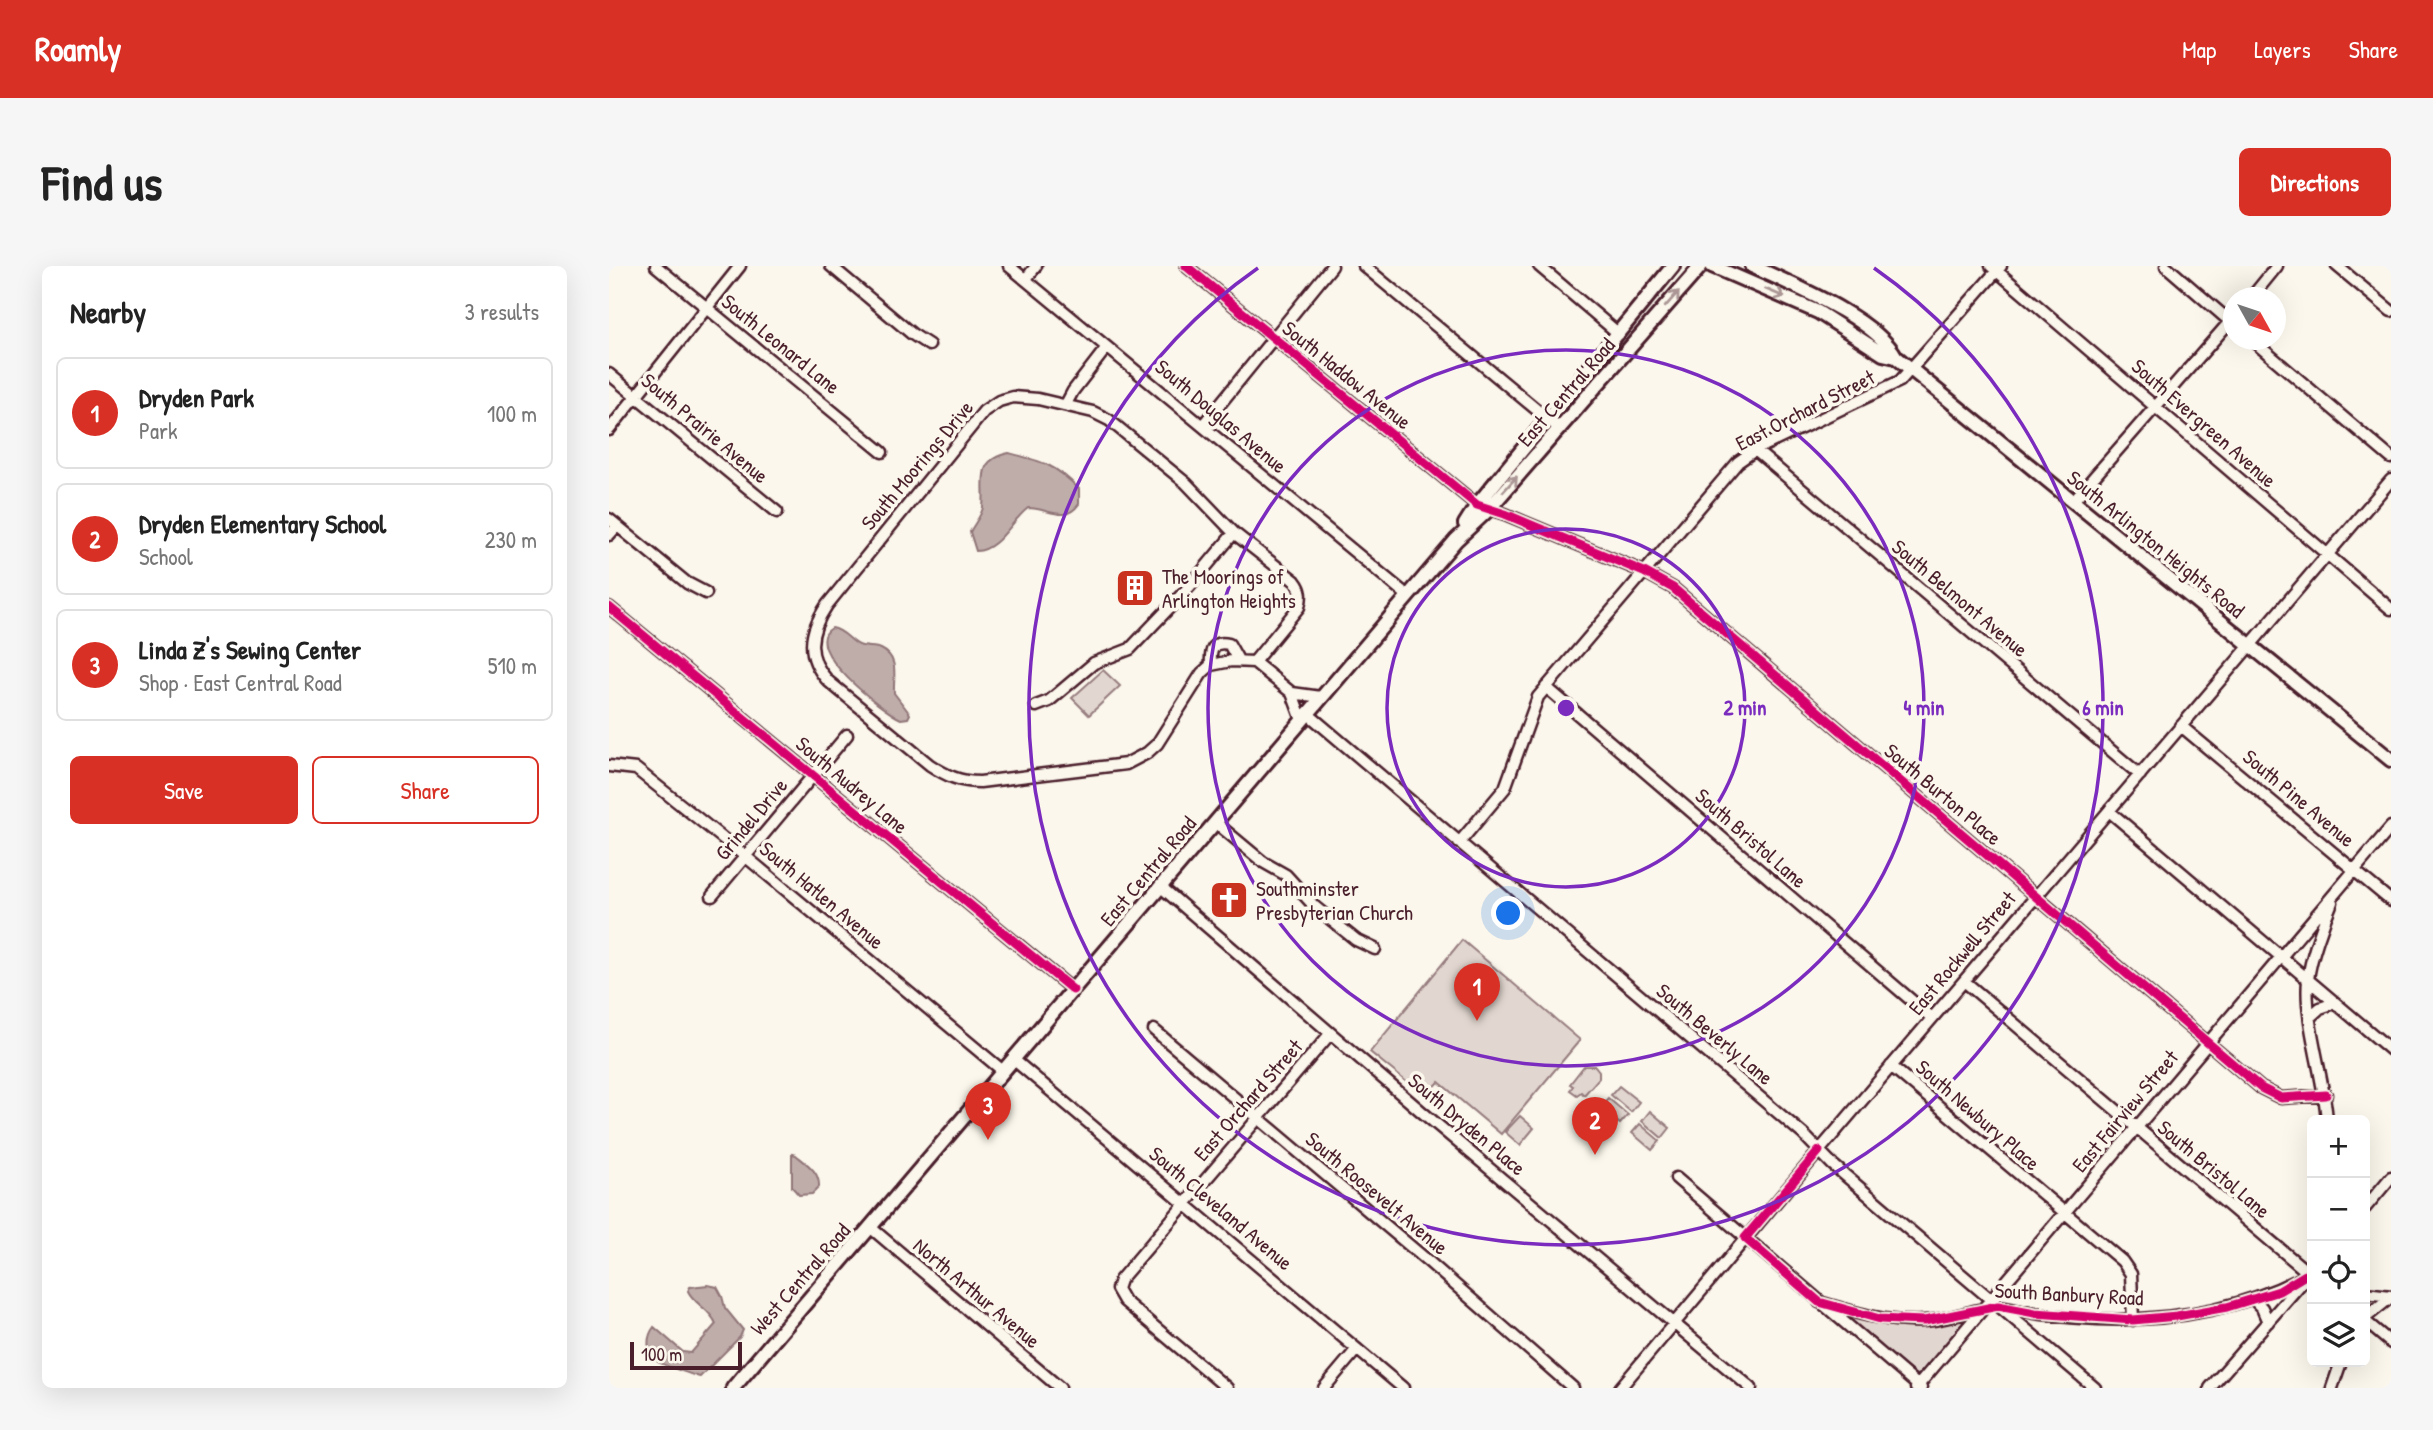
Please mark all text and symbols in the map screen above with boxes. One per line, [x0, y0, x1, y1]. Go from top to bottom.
text: Roamly [35, 27, 121, 71]
text: Map [2182, 33, 2216, 65]
text: Layers [2254, 33, 2311, 65]
text: Share [2349, 33, 2398, 65]
button: Directions [2239, 148, 2391, 216]
text: Find us [42, 149, 162, 215]
street label: South Leonard Lane [716, 287, 846, 401]
one-way arrow [1764, 287, 1785, 300]
north arrow [2223, 287, 2286, 350]
one-way arrow [1664, 290, 1680, 308]
text: Nearby [70, 292, 146, 332]
text: 3 results [464, 296, 539, 327]
street label: South Haddow Avenue [1276, 314, 1418, 436]
street label: East Central Road [1511, 331, 1621, 453]
street label: South Douglas Avenue [1149, 352, 1293, 480]
street label: South Evergreen Avenue [2125, 352, 2283, 494]
street label: East Orchard Street [1730, 362, 1880, 458]
street label: South Prairie Avenue [635, 366, 775, 490]
text: Dryden Park [139, 380, 254, 415]
street label: South Moorings Drive [854, 394, 980, 536]
text: 1 [91, 398, 99, 429]
text: 100 m [487, 398, 537, 429]
text: Park [139, 415, 177, 446]
street label: South Arlington Heights Road [2061, 463, 2251, 625]
one-way arrow [1502, 475, 1518, 493]
text: Dryden Elementary School [139, 506, 386, 541]
text: 2 [90, 524, 100, 555]
text: 230 m [485, 524, 537, 555]
street label: South Belmont Avenue [1886, 532, 2034, 664]
text: School [139, 541, 193, 572]
place label: The Moorings of Arlington Heights [1162, 562, 1296, 615]
building icon: The Moorings of Arlington Heights [1114, 567, 1156, 609]
text: Linda Z's Sewing Center [139, 632, 361, 667]
text: 3 [90, 650, 100, 681]
text: 510 m [488, 650, 537, 681]
text: Shop · East Central Road [139, 667, 342, 698]
text: 2 min [1723, 693, 1767, 722]
text: 4 min [1903, 693, 1945, 722]
text: 6 min [2082, 693, 2124, 722]
centre of rings [1554, 696, 1578, 720]
street label: South Audrey Lane [790, 729, 914, 841]
street label: South Burton Place [1878, 736, 2008, 852]
street label: South Pine Avenue [2237, 742, 2361, 854]
button: Save [70, 756, 298, 824]
button: Share [312, 756, 539, 824]
street label: Grindel Drive [708, 772, 794, 866]
street label: South Bristol Lane [1689, 781, 1813, 895]
street label: East Central Road [1093, 810, 1203, 932]
street label: South Hatlen Avenue [754, 834, 890, 956]
place label: Southminster Presbyterian Church [1256, 874, 1413, 927]
church icon: Southminster Presbyterian Church [1208, 879, 1250, 921]
street label: East Rockwell Street [1902, 884, 2023, 1021]
your location [1491, 896, 1525, 930]
pin: 1 [1454, 963, 1500, 1021]
street label: South Beverly Lane [1650, 976, 1780, 1092]
street label: East Orchard Street [1187, 1032, 1310, 1167]
street label: East Fairview Street [2065, 1043, 2185, 1178]
street label: South Newbury Place [1910, 1053, 2046, 1177]
street label: South Dryden Place [1402, 1066, 1532, 1182]
pin: 3 [965, 1082, 1011, 1140]
pin: 2 [1572, 1097, 1618, 1155]
street label: South Bristol Lane [2151, 1113, 2277, 1225]
map controls [2307, 1115, 2370, 1367]
button: + [2307, 1115, 2370, 1178]
street label: South Roosevelt Avenue [1300, 1125, 1454, 1261]
street label: South Cleveland Avenue [1143, 1139, 1299, 1277]
button: − [2307, 1178, 2370, 1241]
street label: West Central Road [743, 1217, 857, 1341]
street label: North Arthur Avenue [907, 1231, 1047, 1355]
button: locate [2307, 1241, 2370, 1304]
street label: South Banbury Road [1994, 1276, 2144, 1312]
button: layers [2307, 1304, 2370, 1367]
scale bar [630, 1339, 742, 1371]
text: 100 m [641, 1341, 682, 1367]

